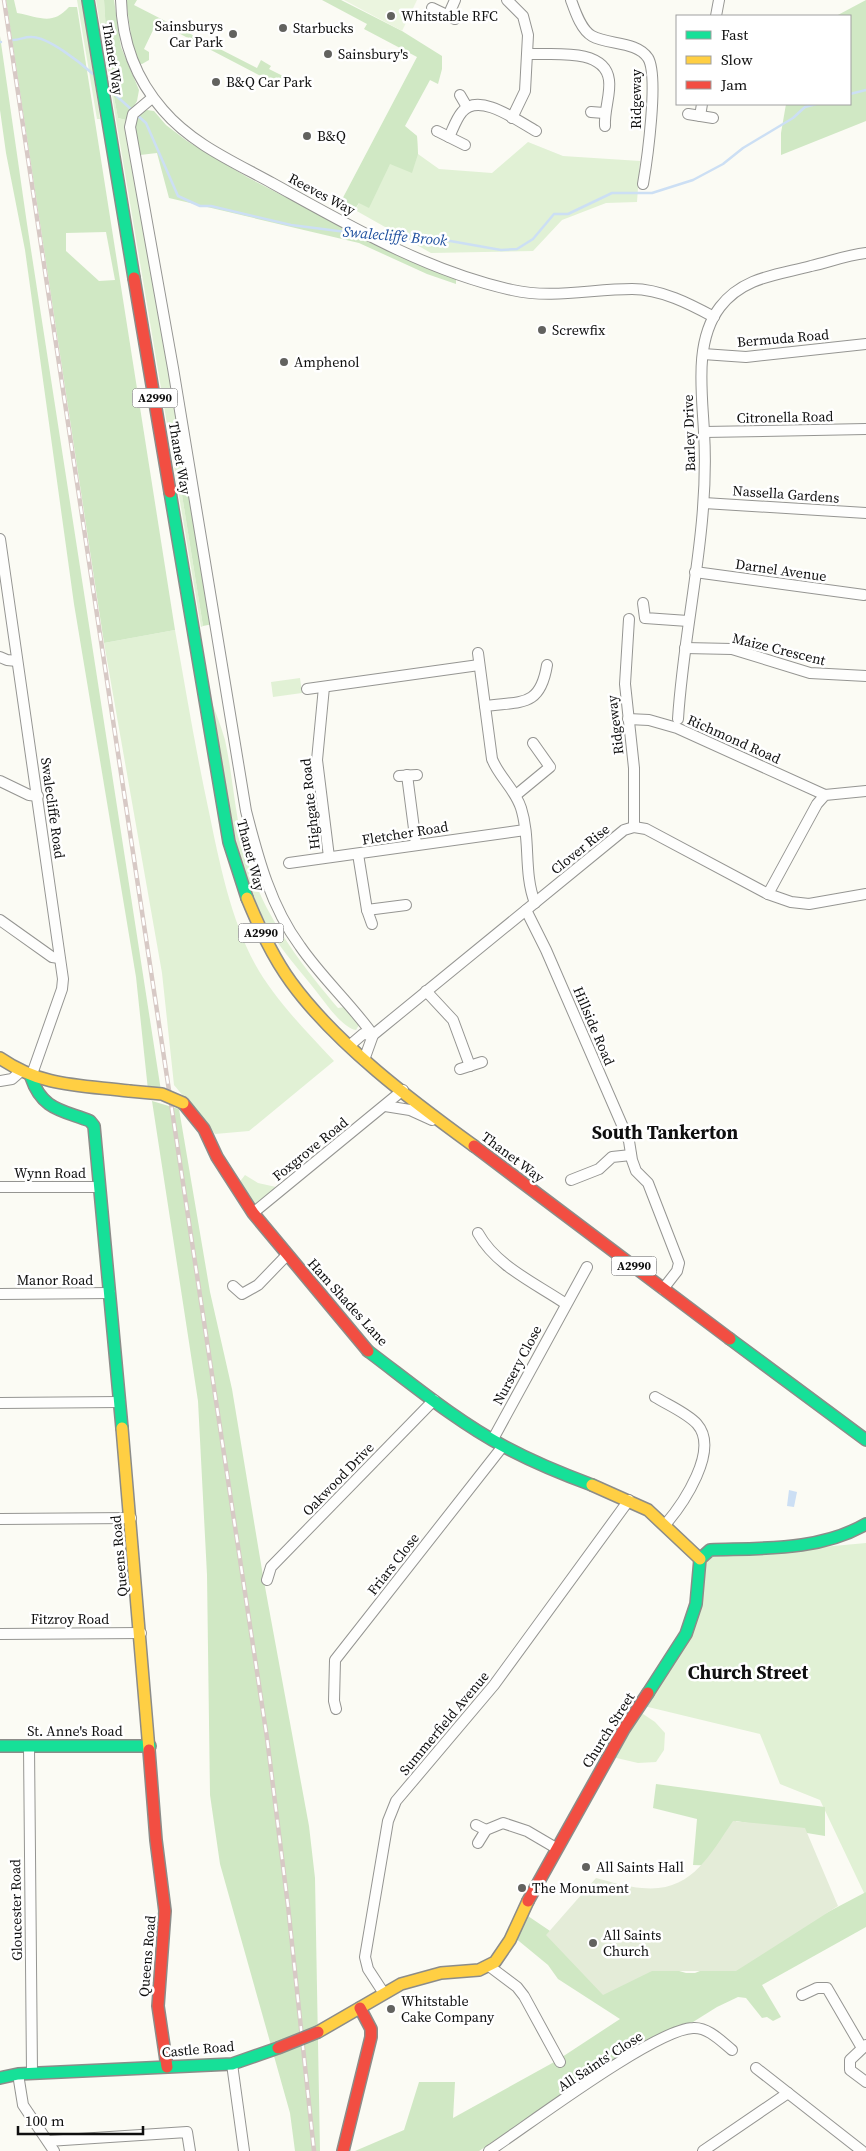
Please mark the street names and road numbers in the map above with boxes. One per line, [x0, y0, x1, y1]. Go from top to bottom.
street label: Thanet Way [97, 21, 129, 98]
street label: Ridgeway [626, 68, 646, 129]
street label: Reeves Way [285, 168, 359, 220]
street label: Bermuda Road [736, 324, 830, 352]
road number: A2990 [132, 388, 178, 408]
street label: Barley Drive [678, 394, 700, 472]
street label: Citronella Road [736, 406, 834, 428]
street label: Thanet Way [164, 420, 196, 497]
street label: Nassella Gardens [732, 480, 840, 508]
street label: Darnel Avenue [734, 554, 828, 586]
street label: Maize Crescent [730, 628, 828, 670]
street label: Ridgeway [601, 693, 629, 756]
street label: Richmond Road [684, 710, 784, 769]
street label: Swalecliffe Road [36, 756, 70, 860]
street label: Highgate Road [295, 757, 325, 851]
street label: Fletcher Road [360, 816, 450, 850]
street label: Thanet Way [232, 817, 270, 894]
street label: Clover Rise [546, 819, 614, 879]
road number: A2990 [238, 924, 284, 942]
street label: Hillside Road [568, 983, 620, 1069]
street label: Foxgrove Road [268, 1112, 352, 1186]
street label: Thanet Way [478, 1127, 549, 1188]
street label: Wynn Road [14, 1163, 86, 1183]
street label: Ham Shades Lane [303, 1254, 393, 1350]
road number: A2990 [612, 1256, 656, 1276]
street label: Manor Road [17, 1270, 93, 1290]
street label: Nursery Close [488, 1322, 546, 1408]
street label: Oakwood Drive [298, 1438, 378, 1520]
street label: Queens Road [105, 1514, 133, 1598]
street label: Friars Close [362, 1529, 424, 1599]
street label: Fitzroy Road [31, 1609, 109, 1629]
street label: Summerfield Avenue [394, 1667, 494, 1779]
street label: Church Street [577, 1688, 639, 1772]
street label: St. Anne's Road [27, 1721, 123, 1741]
street label: Gloucester Road [5, 1859, 27, 1961]
street label: Queens Road [133, 1914, 161, 1998]
street label: All Saints' Close [554, 2026, 646, 2096]
street label: Castle Road [161, 2036, 235, 2062]

